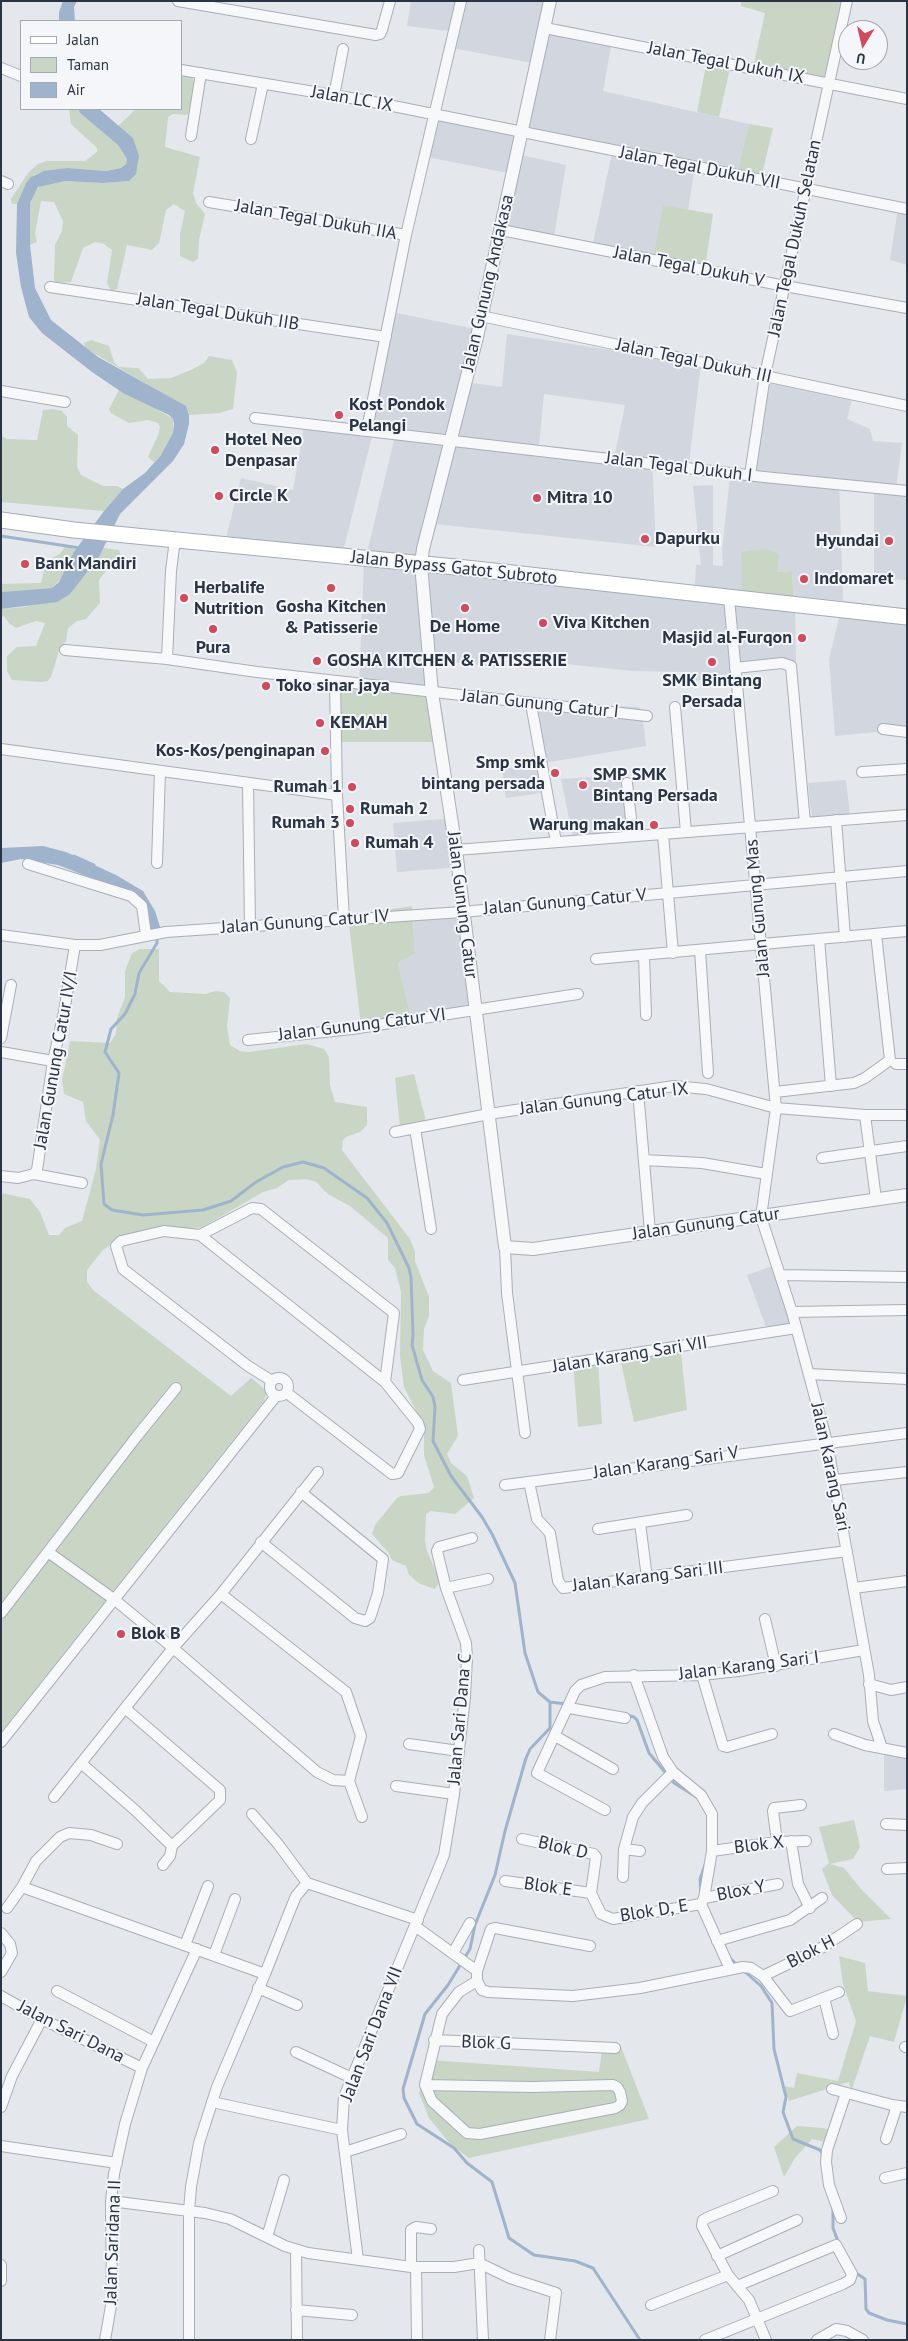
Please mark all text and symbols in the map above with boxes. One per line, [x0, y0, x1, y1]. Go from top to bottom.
legend [20, 20, 182, 110]
north arrow [838, 20, 888, 70]
text: Jalan [67, 30, 99, 49]
street label: Jalan Tegal Dukuh IX [646, 37, 806, 89]
text: U [855, 49, 867, 68]
text: Taman [67, 55, 109, 74]
text: Air [67, 80, 85, 99]
street label: Jalan LC IX [309, 81, 395, 117]
street label: Jalan Tegal Dukuh Selatan [764, 138, 826, 338]
street label: Jalan Tegal Dukuh VII [618, 142, 782, 194]
street label: Jalan Gunung Andakasa [457, 193, 519, 373]
street label: Jalan Tegal Dukuh IIA [233, 195, 399, 245]
street label: Jalan Tegal Dukuh V [612, 242, 766, 292]
street label: Jalan Tegal Dukuh IIB [135, 289, 301, 335]
street label: Jalan Tegal Dukuh III [614, 334, 774, 388]
place label: Kost Pondok Pelangi [349, 394, 445, 436]
marker: Kost Pondok Pelangi [333, 409, 345, 421]
place label: Hotel Neo Denpasar [225, 429, 302, 472]
marker: Hotel Neo Denpasar [209, 444, 221, 456]
street label: Jalan Tegal Dukuh I [604, 447, 754, 487]
place label: Circle K [229, 485, 288, 507]
place label: Mitra 10 [547, 487, 613, 509]
marker: Circle K [213, 490, 225, 502]
marker: Mitra 10 [531, 492, 543, 504]
place label: Dapurku [655, 528, 720, 550]
place label: Hyundai [816, 530, 879, 552]
marker: Dapurku [639, 533, 651, 545]
marker: Hyundai [883, 535, 895, 547]
street label: Jalan Bypass Gatot Subroto [350, 546, 558, 590]
place label: Bank Mandiri [35, 553, 137, 575]
marker: Bank Mandiri [19, 558, 31, 570]
place label: Indomaret [814, 568, 893, 590]
marker: Indomaret [798, 573, 810, 585]
place label: Herbalife Nutrition [194, 577, 265, 620]
marker: Gosha Kitchen & Patisserie [325, 582, 337, 594]
marker: Herbalife Nutrition [178, 592, 190, 604]
place label: Gosha Kitchen & Patisserie [276, 596, 386, 638]
marker: De Home [459, 602, 471, 614]
place label: Viva Kitchen [553, 612, 649, 634]
place label: De Home [430, 616, 500, 638]
marker: Viva Kitchen [537, 617, 549, 629]
marker: Pura [207, 623, 219, 635]
place label: Masjid al-Furqon [662, 627, 792, 649]
marker: Masjid al-Furqon [796, 632, 808, 644]
place label: Pura [196, 637, 230, 659]
place label: GOSHA KITCHEN & PATISSERIE [327, 650, 567, 672]
marker: GOSHA KITCHEN & PATISSERIE [311, 655, 323, 667]
marker: SMK Bintang Persada [706, 656, 718, 668]
place label: SMK Bintang Persada [662, 670, 762, 712]
place label: Toko sinar jaya [276, 675, 390, 697]
marker: Toko sinar jaya [260, 680, 272, 692]
street label: Jalan Gunung Catur I [460, 685, 620, 723]
place label: KEMAH [330, 712, 388, 734]
marker: KEMAH [314, 717, 326, 729]
place label: Kos-Kos/penginapan [156, 740, 315, 762]
marker: Kos-Kos/penginapan [319, 745, 331, 757]
place label: Smp smk bintang persada [421, 752, 545, 794]
place label: SMP SMK Bintang Persada [593, 764, 718, 806]
marker: Smp smk bintang persada [549, 767, 561, 779]
place label: Rumah 1 [273, 776, 342, 798]
marker: SMP SMK Bintang Persada [577, 779, 589, 791]
marker: Rumah 1 [346, 781, 358, 793]
place label: Rumah 2 [360, 798, 429, 820]
marker: Rumah 2 [344, 803, 356, 815]
place label: Rumah 3 [271, 812, 340, 834]
place label: Warung makan [529, 814, 644, 836]
marker: Rumah 3 [344, 817, 356, 829]
marker: Warung makan [648, 819, 660, 831]
street label: Jalan Gunung Catur [442, 830, 482, 980]
place label: Rumah 4 [365, 832, 434, 854]
marker: Rumah 4 [349, 837, 361, 849]
street label: Jalan Gunung Mas [741, 838, 775, 978]
street label: Jalan Gunung Catur V [483, 884, 647, 920]
street label: Jalan Gunung Catur IV [220, 905, 390, 939]
street label: Jalan Gunung Catur IV/I [30, 969, 82, 1151]
street label: Jalan Gunung Catur VI [277, 1004, 447, 1046]
street label: Jalan Gunung Catur IX [519, 1078, 689, 1120]
street label: Jalan Gunung Catur [631, 1203, 781, 1245]
street label: Jalan Karang Sari VII [551, 1332, 709, 1378]
street label: Jalan Karang Sari [806, 1401, 854, 1533]
street label: Jalan Karang Sari V [592, 1442, 740, 1484]
street label: Jalan Karang Sari III [571, 1557, 725, 1597]
place label: Blok B [131, 1623, 181, 1645]
marker: Blok B [115, 1628, 127, 1640]
street label: Jalan Karang Sari I [678, 1647, 820, 1685]
street label: Jalan Sari Dana C [443, 1652, 477, 1786]
street label: Blok X [733, 1831, 785, 1859]
street label: Blok D [536, 1832, 590, 1864]
street label: Blok E [522, 1873, 574, 1901]
street label: Blox Y [715, 1876, 767, 1906]
street label: Blok D, E [618, 1895, 690, 1927]
street label: Blok H [783, 1931, 839, 1973]
street label: Jalan Sari Dana VII [336, 1964, 408, 2104]
street label: Jalan Sari Dana [14, 1996, 128, 2068]
street label: Blok G [461, 2031, 511, 2055]
street label: Jalan Saridana II [100, 2179, 126, 2305]

